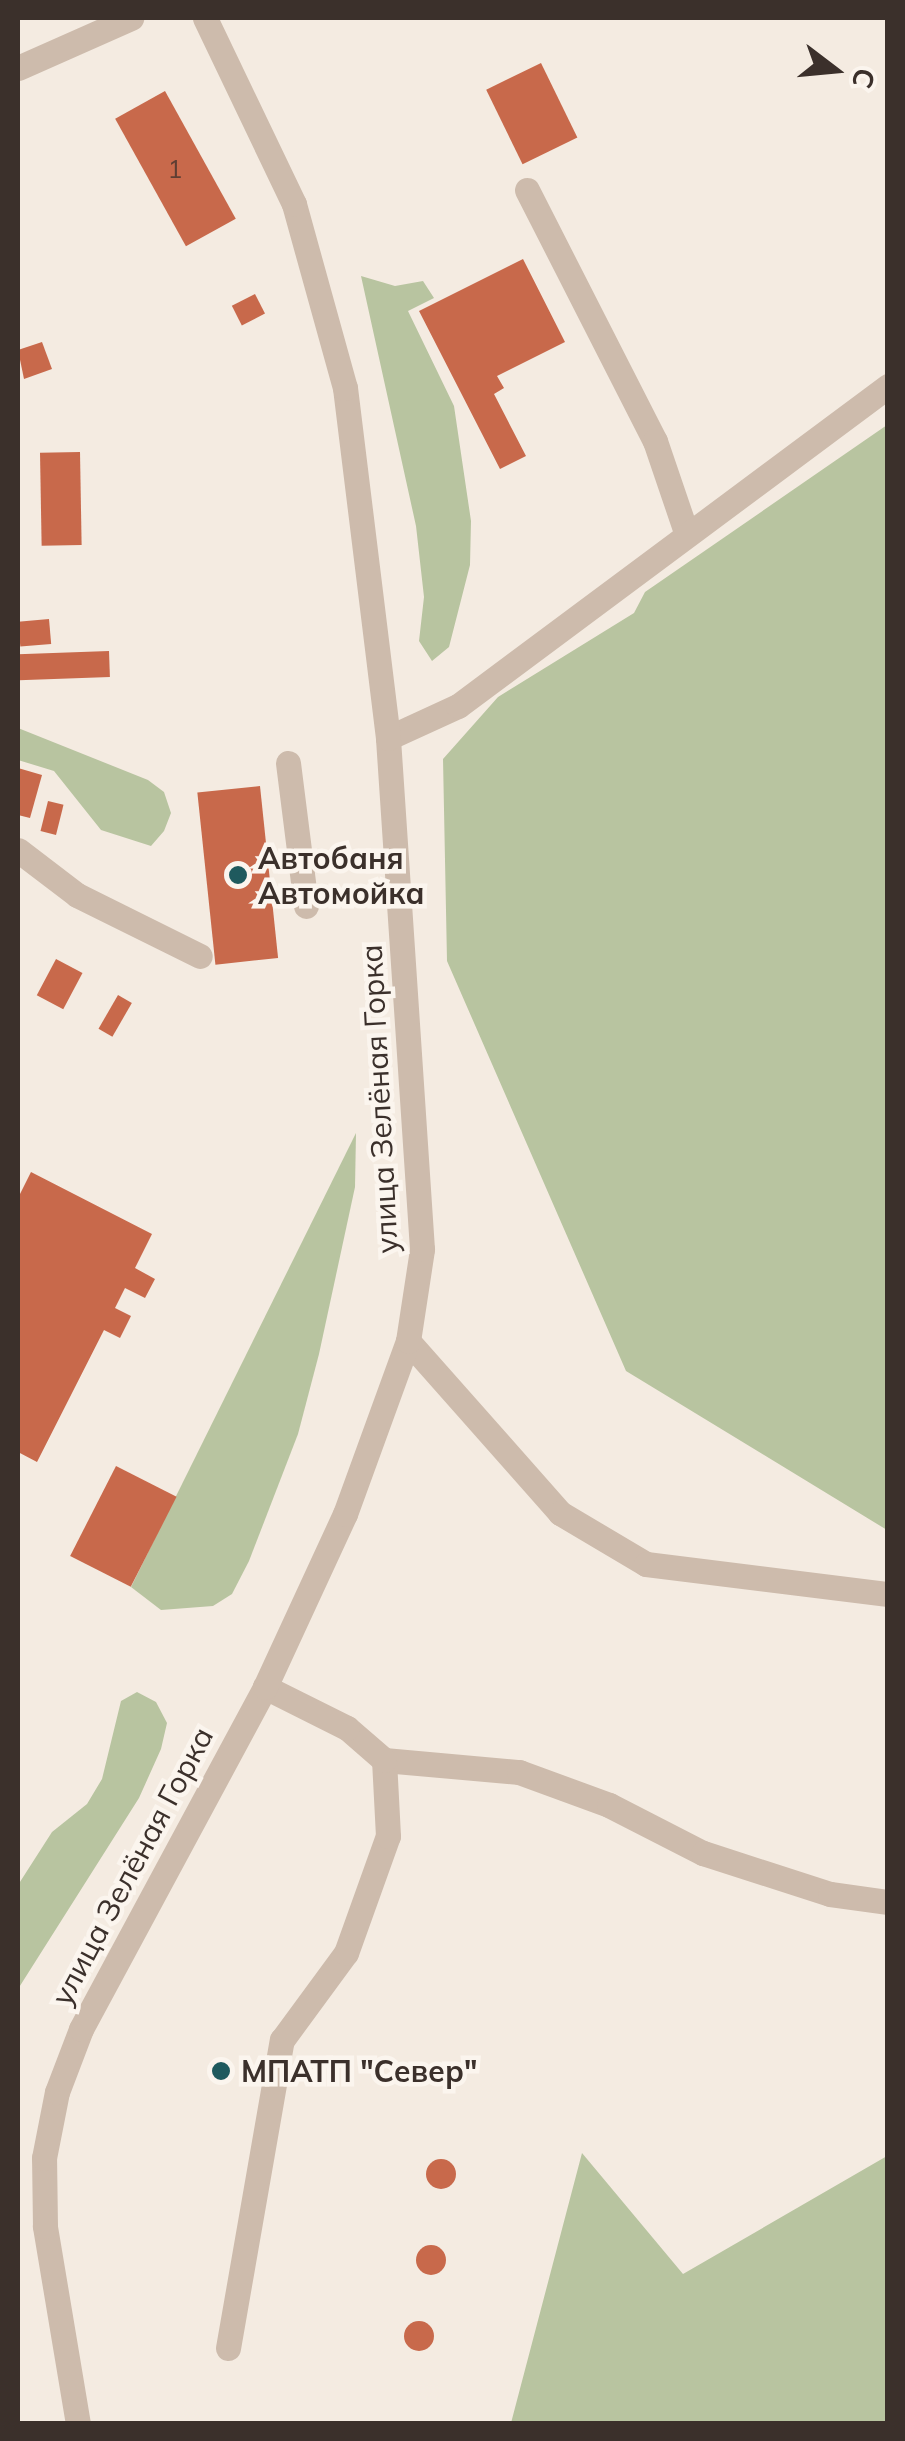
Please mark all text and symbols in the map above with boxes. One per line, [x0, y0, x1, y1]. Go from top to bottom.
north arrow [785, 20, 885, 120]
text: С [845, 64, 884, 92]
house number: 1 [168, 154, 182, 184]
place label: Автобаня Автомойка [258, 840, 424, 910]
marker: Автобаня Автомойка [227, 864, 249, 886]
street label: улица Зелёная Горка [353, 944, 405, 1254]
street label: улица Зелёная Горка [43, 1721, 221, 2011]
place label: МПАТП "Север" [241, 2053, 477, 2089]
marker: МПАТП "Север" [210, 2060, 232, 2082]

